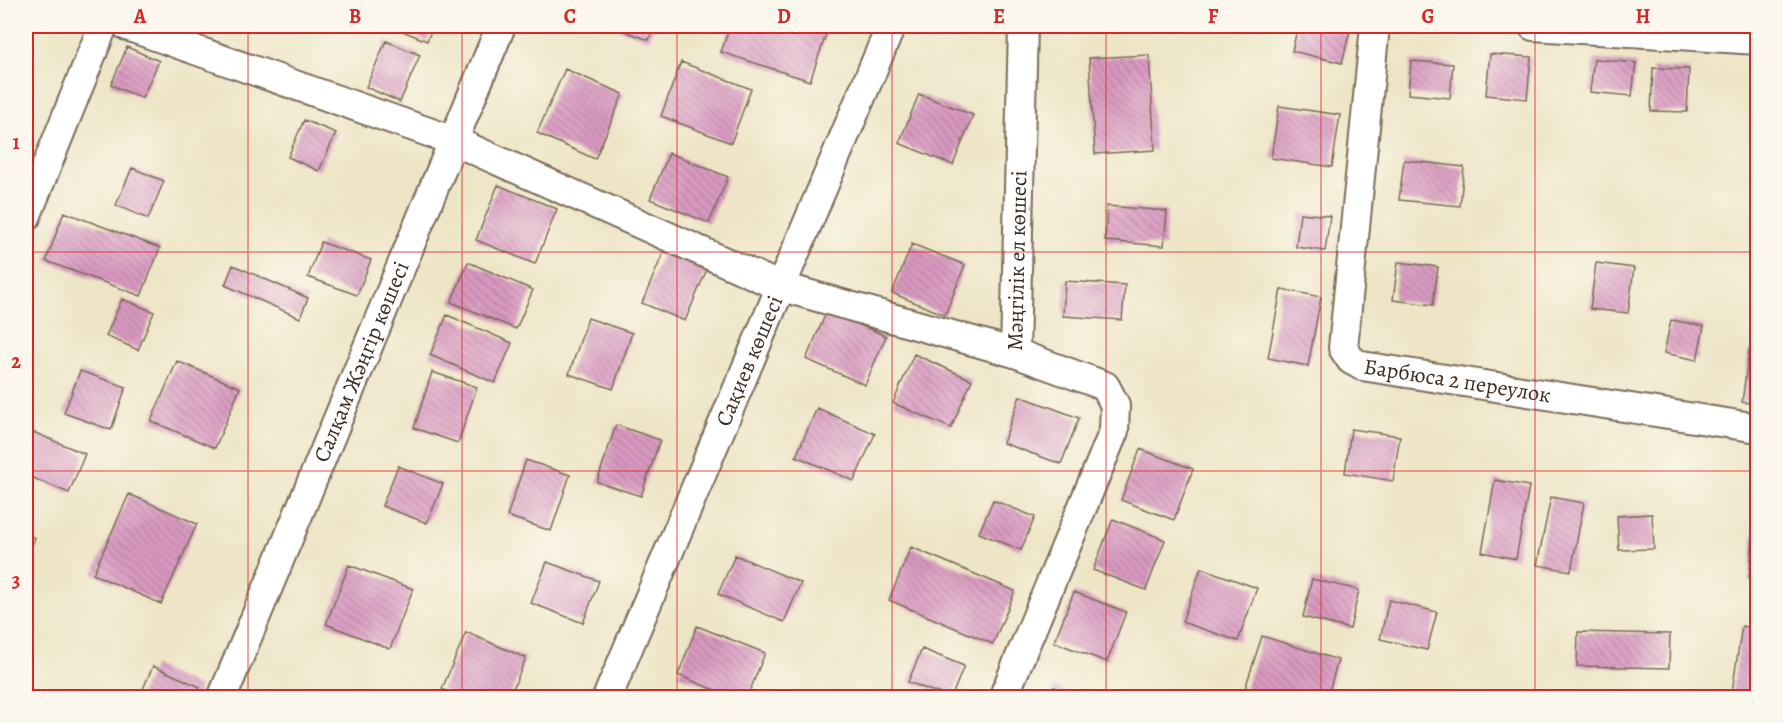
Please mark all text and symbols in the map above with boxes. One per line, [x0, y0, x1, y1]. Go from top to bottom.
text: A [133, 3, 147, 30]
text: B [349, 3, 361, 30]
text: C [564, 3, 576, 30]
text: D [777, 3, 791, 30]
text: E [993, 3, 1005, 30]
text: F [1208, 3, 1219, 30]
text: G [1421, 3, 1435, 30]
text: H [1636, 3, 1651, 30]
text: 1 [12, 129, 20, 156]
street label: Мәңгілік ел көшесі [1000, 170, 1034, 351]
street label: Салқам Жәңгір көшесі [307, 257, 417, 467]
street label: Сақиев көшесі [709, 291, 790, 431]
text: 2 [11, 348, 21, 375]
street label: Барбюса 2 переулок [1362, 351, 1553, 410]
text: 3 [12, 567, 20, 594]

